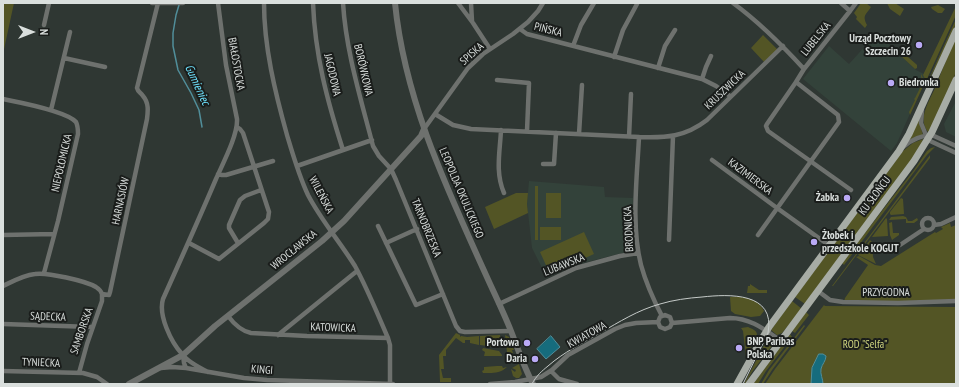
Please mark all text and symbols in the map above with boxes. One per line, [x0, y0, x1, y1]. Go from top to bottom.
north arrow [12, 12, 52, 52]
street label: LUBELSKA [798, 19, 834, 59]
street label: PIŃSKA [533, 20, 563, 40]
text: N [37, 29, 51, 35]
place label: Urząd Pocztowy Szczecin 26 [849, 32, 911, 58]
street label: BIAŁOSTOCKA [225, 36, 247, 92]
street label: SPISKA [457, 40, 487, 68]
marker: Urząd Pocztowy Szczecin 26 [914, 40, 924, 50]
street label: BORÓWKOWA [351, 43, 375, 97]
street label: JAGODOWA [321, 53, 343, 97]
water label: Gumieniec [181, 62, 213, 108]
street label: KRUSZWICKA [702, 67, 748, 113]
place label: Biedronka [899, 76, 939, 90]
marker: Biedronka [886, 78, 896, 88]
street label: NIEPOŁOMICKA [49, 133, 75, 193]
street label: LEOPOLDA OKULICKIEGO [436, 146, 486, 240]
street label: KAZIMIERSKA [725, 156, 775, 198]
street label: WILEŃSKA [306, 174, 336, 216]
street label: KU SŁOŃCU [856, 174, 894, 218]
street label: HARNASIÓW [110, 176, 132, 226]
place label: Żabka [816, 191, 839, 205]
marker: Żabka [842, 193, 852, 203]
street label: TARNOBRZESKA [408, 197, 444, 259]
street label: BRODNICKA [621, 206, 637, 252]
street label: WROCŁAWSKA [268, 227, 320, 273]
place label: Żłobek i przedszkole KOGUT [822, 229, 899, 255]
marker: Żłobek i przedszkole KOGUT [809, 237, 819, 247]
street label: LUBAWSKA [542, 251, 586, 279]
street label: PRZYGODNA [862, 286, 910, 300]
street label: SAMBORSKA [68, 306, 96, 356]
street label: SĄDECKA [30, 310, 66, 324]
street label: KWIATOWA [565, 319, 609, 351]
street label: KATOWICKA [310, 321, 356, 335]
place label: BNP Paribas Polska [747, 335, 794, 361]
place label: Portowa [487, 336, 519, 350]
marker: Portowa [522, 338, 532, 348]
park label: ROD "Selfa" [843, 338, 887, 352]
marker: BNP Paribas Polska [734, 343, 744, 353]
place label: Daria [506, 352, 527, 366]
marker: Daria [530, 354, 540, 364]
street label: TYNIECKA [22, 356, 60, 370]
street label: KINGI [251, 362, 273, 378]

